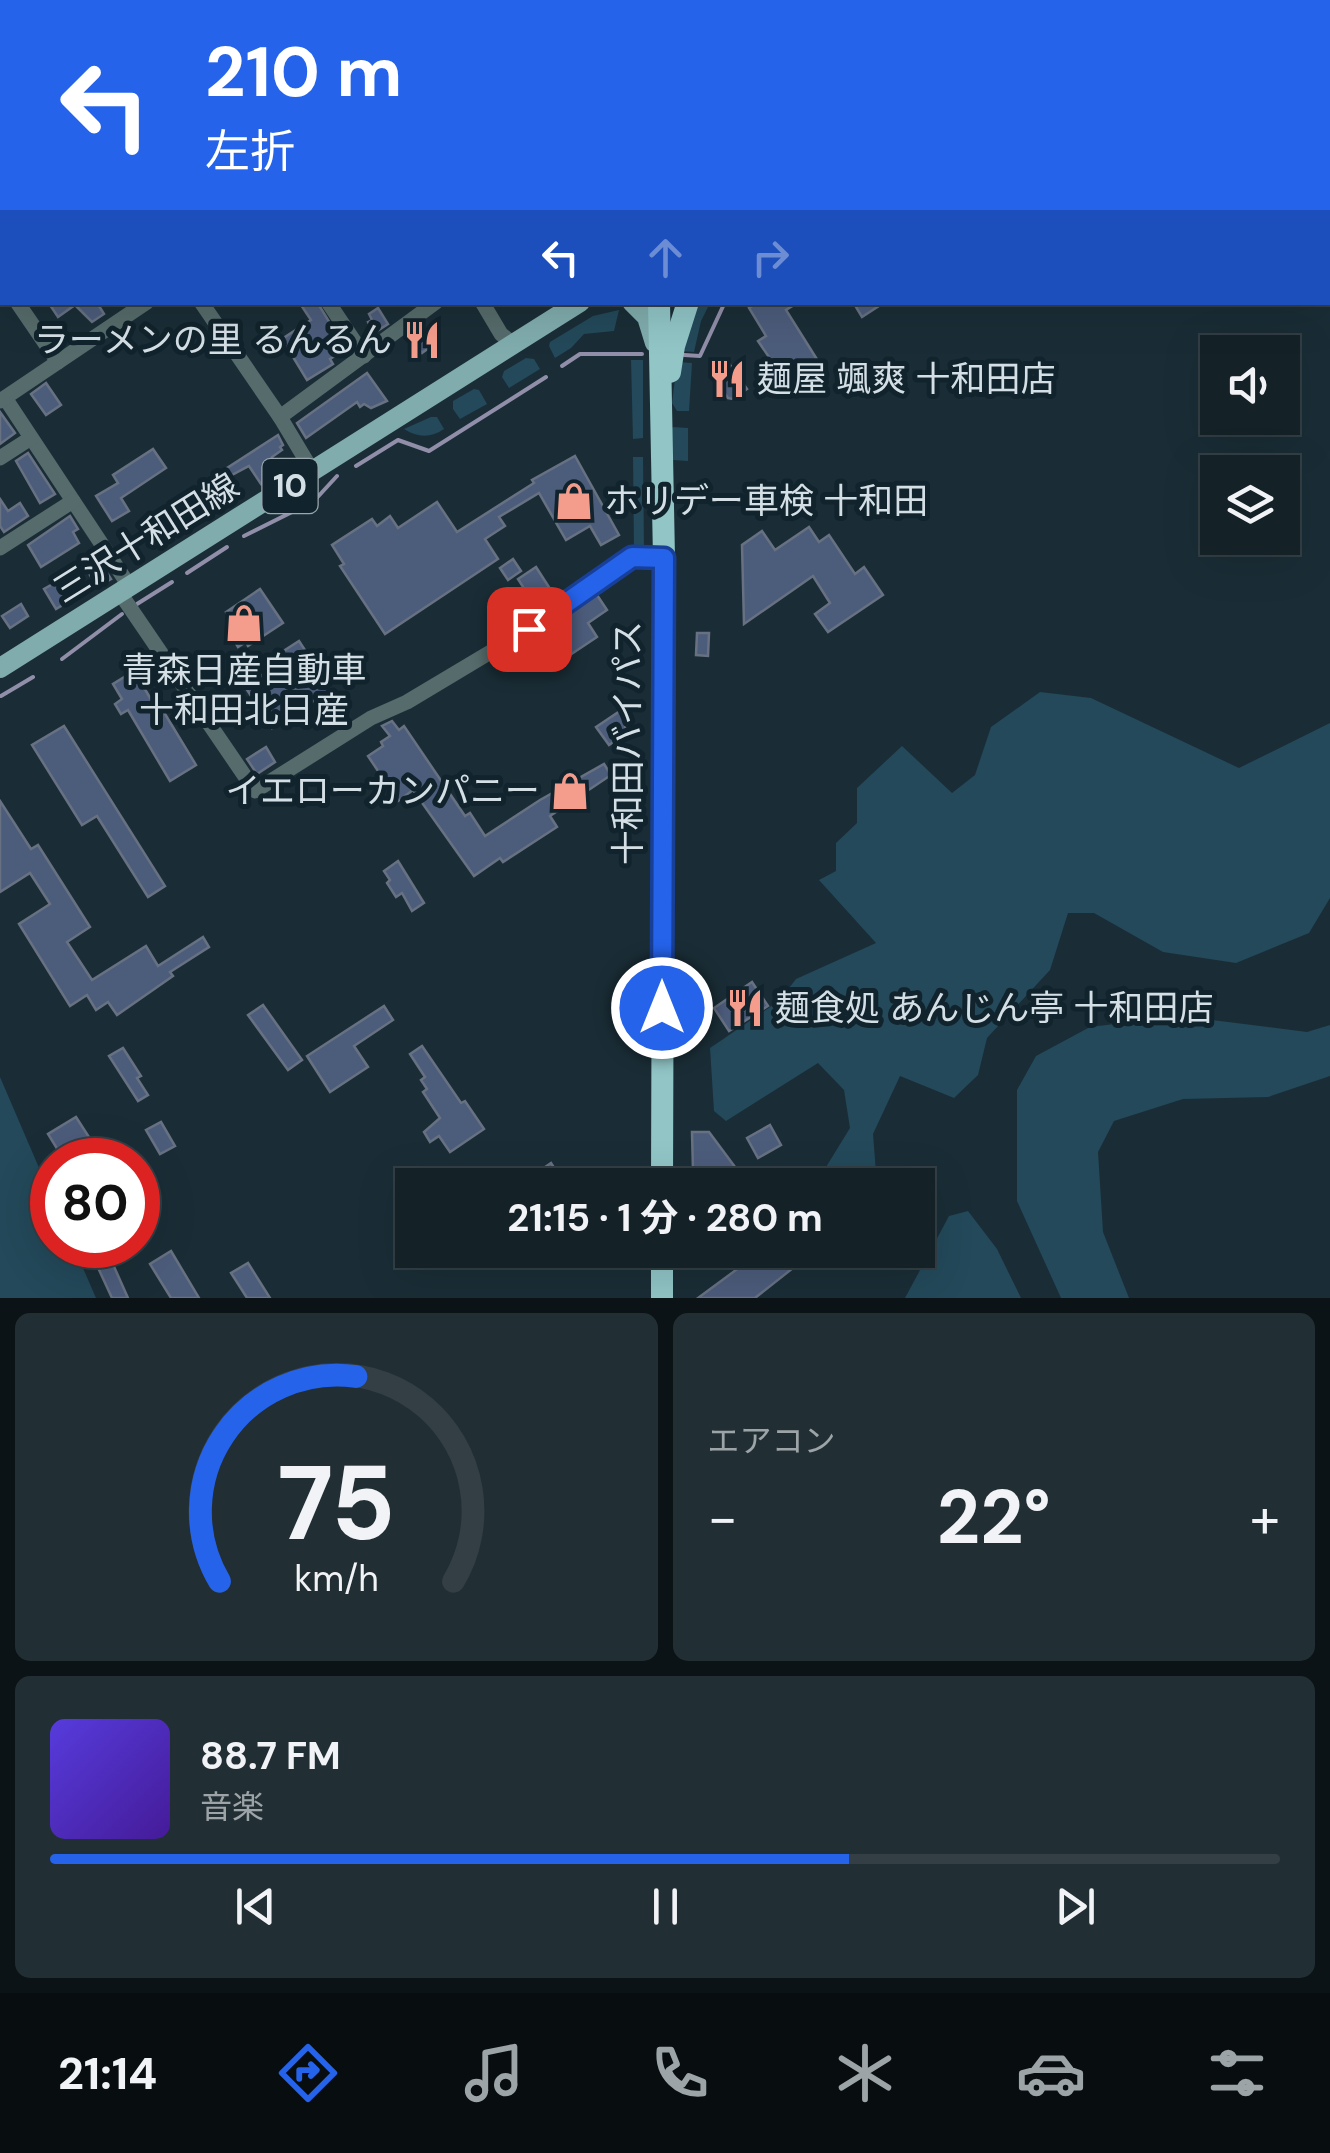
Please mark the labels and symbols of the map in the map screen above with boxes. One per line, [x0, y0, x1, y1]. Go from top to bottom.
place label: ラーメンの里 るんるん [34, 317, 392, 363]
restaurant icon: ラーメンの里 るんるん [401, 319, 443, 361]
place label: 麺屋 颯爽 十和田店 [757, 356, 1056, 402]
restaurant icon: 麺屋 颯爽 十和田店 [706, 358, 748, 400]
road number: 10 [262, 459, 318, 513]
street label: 三沢十和田線 [45, 463, 247, 613]
place label: ホリデー車検 十和田 [604, 478, 928, 524]
shop icon: ホリデー車検 十和田 [553, 480, 595, 522]
pin [487, 587, 572, 672]
shop icon: 青森日産自動車 十和田北日産 [223, 602, 265, 644]
street label: 十和田バイパス [605, 621, 651, 865]
place label: 青森日産自動車 十和田北日産 [121, 647, 367, 733]
place label: イエローカンパニー [225, 768, 540, 814]
shop icon: イエローカンパニー [549, 770, 591, 812]
position arrow [610, 956, 714, 1060]
place label: 麺食処 あんじん亭 十和田店 [775, 985, 1214, 1031]
restaurant icon: 麺食処 あんじん亭 十和田店 [724, 987, 766, 1029]
speed limit sign: 80 [30, 1138, 160, 1268]

